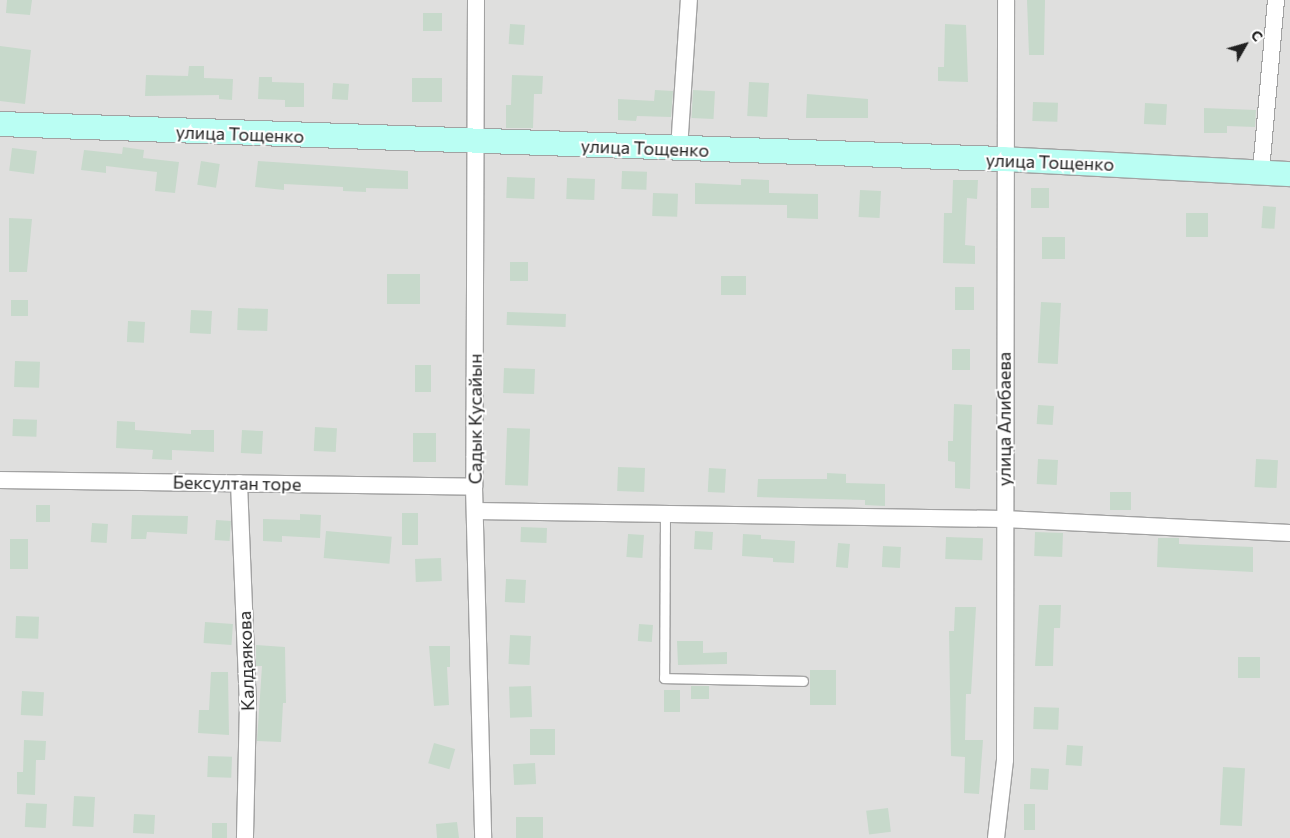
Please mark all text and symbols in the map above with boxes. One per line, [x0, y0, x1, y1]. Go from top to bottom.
north arrow [1220, 20, 1270, 70]
text: С [1248, 26, 1267, 44]
street label: улица Тощенко [175, 121, 305, 147]
street label: улица Тощенко [580, 135, 710, 161]
street label: улица Тощенко [985, 149, 1115, 175]
street label: улица Алибаева [993, 352, 1015, 486]
street label: Садык Кусайын [464, 354, 486, 484]
street label: Бексултан торе [173, 471, 301, 495]
street label: Калдаякова [233, 611, 259, 711]

